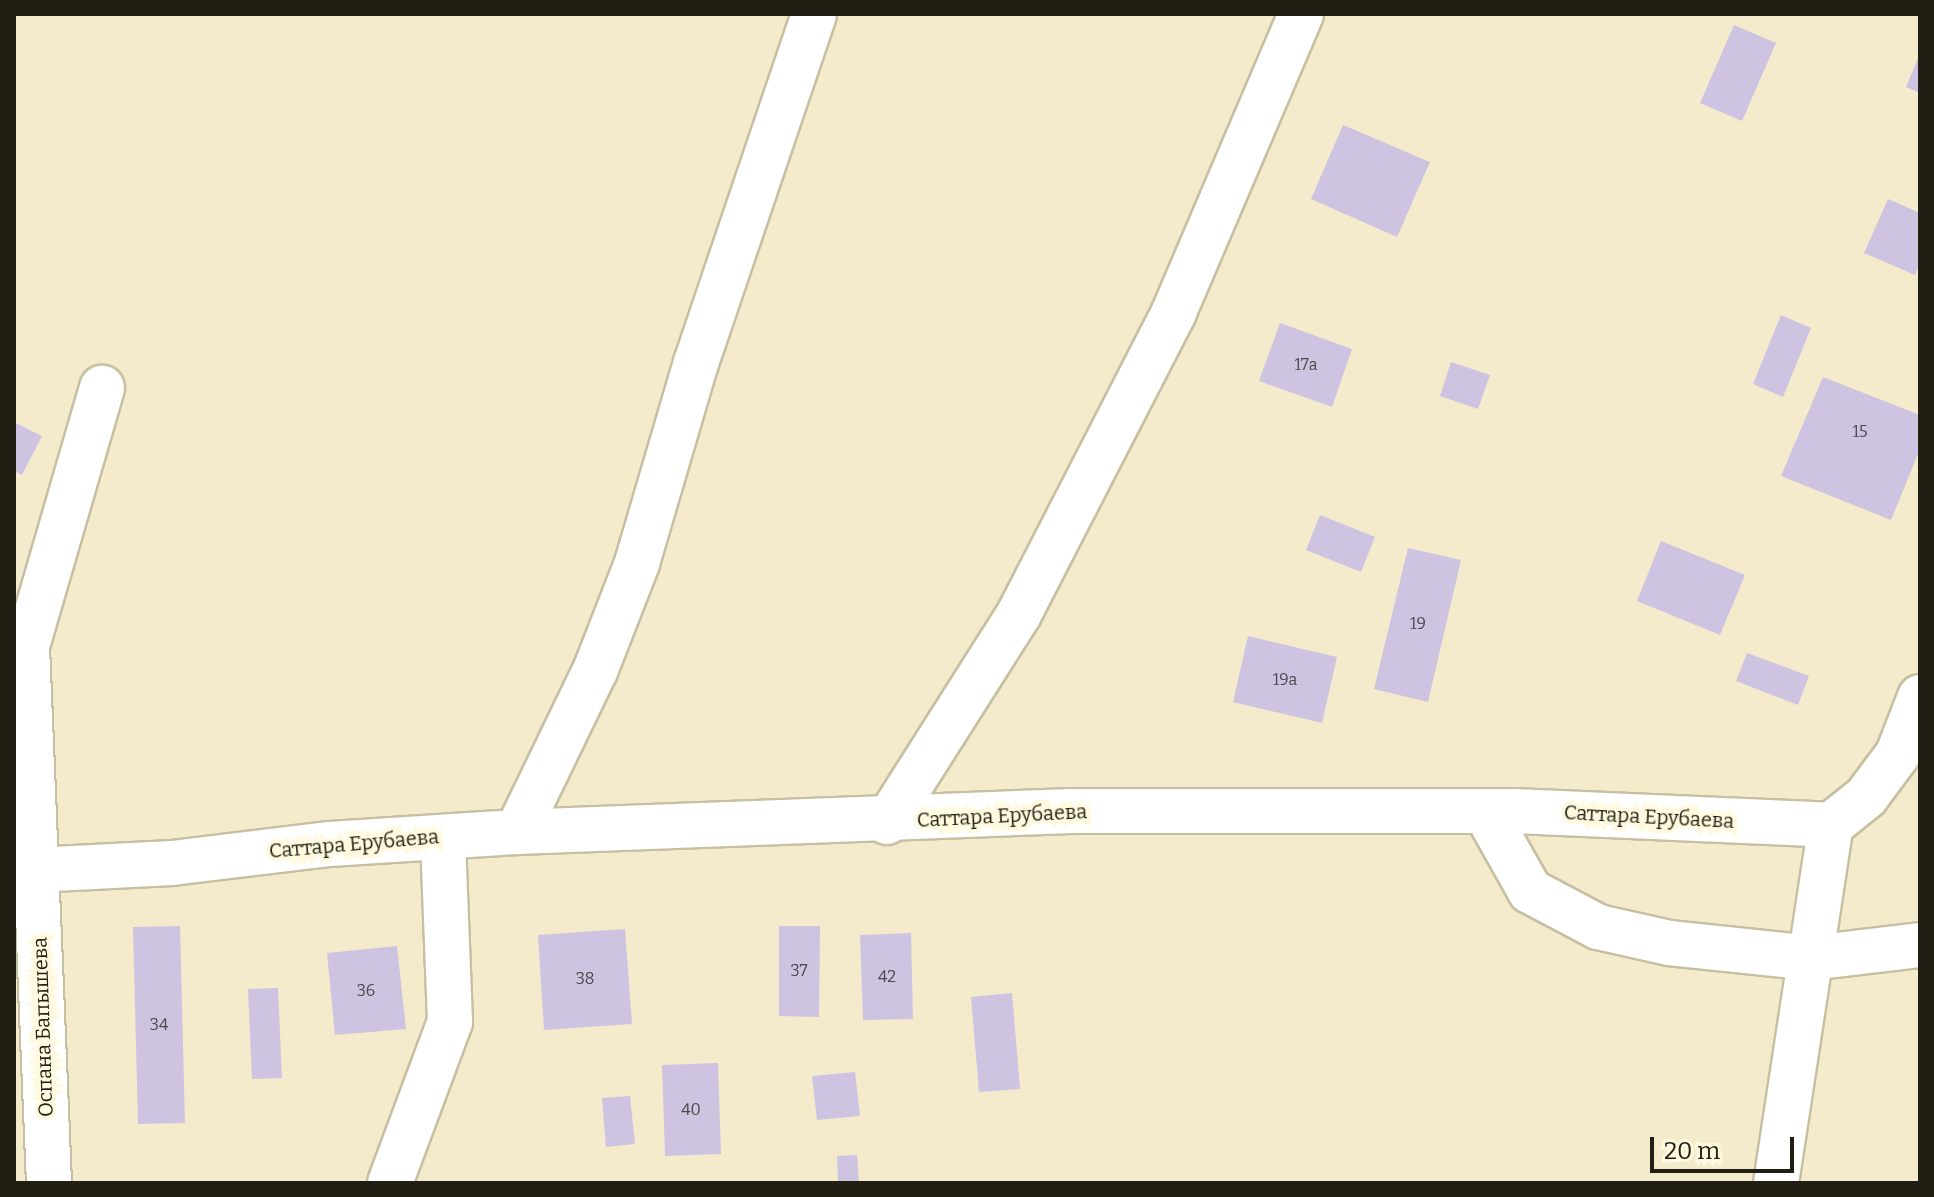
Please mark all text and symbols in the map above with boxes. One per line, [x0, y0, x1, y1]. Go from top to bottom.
house number: 17а [1294, 355, 1318, 375]
house number: 15 [1852, 422, 1868, 442]
house number: 19 [1410, 614, 1426, 634]
house number: 19а [1273, 670, 1297, 690]
street label: Саттара Ерубаева [916, 800, 1088, 832]
street label: Саттара Ерубаева [1563, 801, 1735, 833]
street label: Саттара Ерубаева [268, 825, 440, 863]
street label: Оспана Бапышева [28, 937, 58, 1117]
house number: 37 [790, 961, 808, 981]
house number: 42 [878, 967, 896, 987]
house number: 38 [576, 969, 594, 989]
house number: 36 [357, 981, 375, 1001]
house number: 34 [150, 1015, 168, 1035]
house number: 40 [681, 1100, 701, 1120]
scale bar [1654, 1121, 1798, 1171]
text: 20 m [1664, 1137, 1720, 1165]

